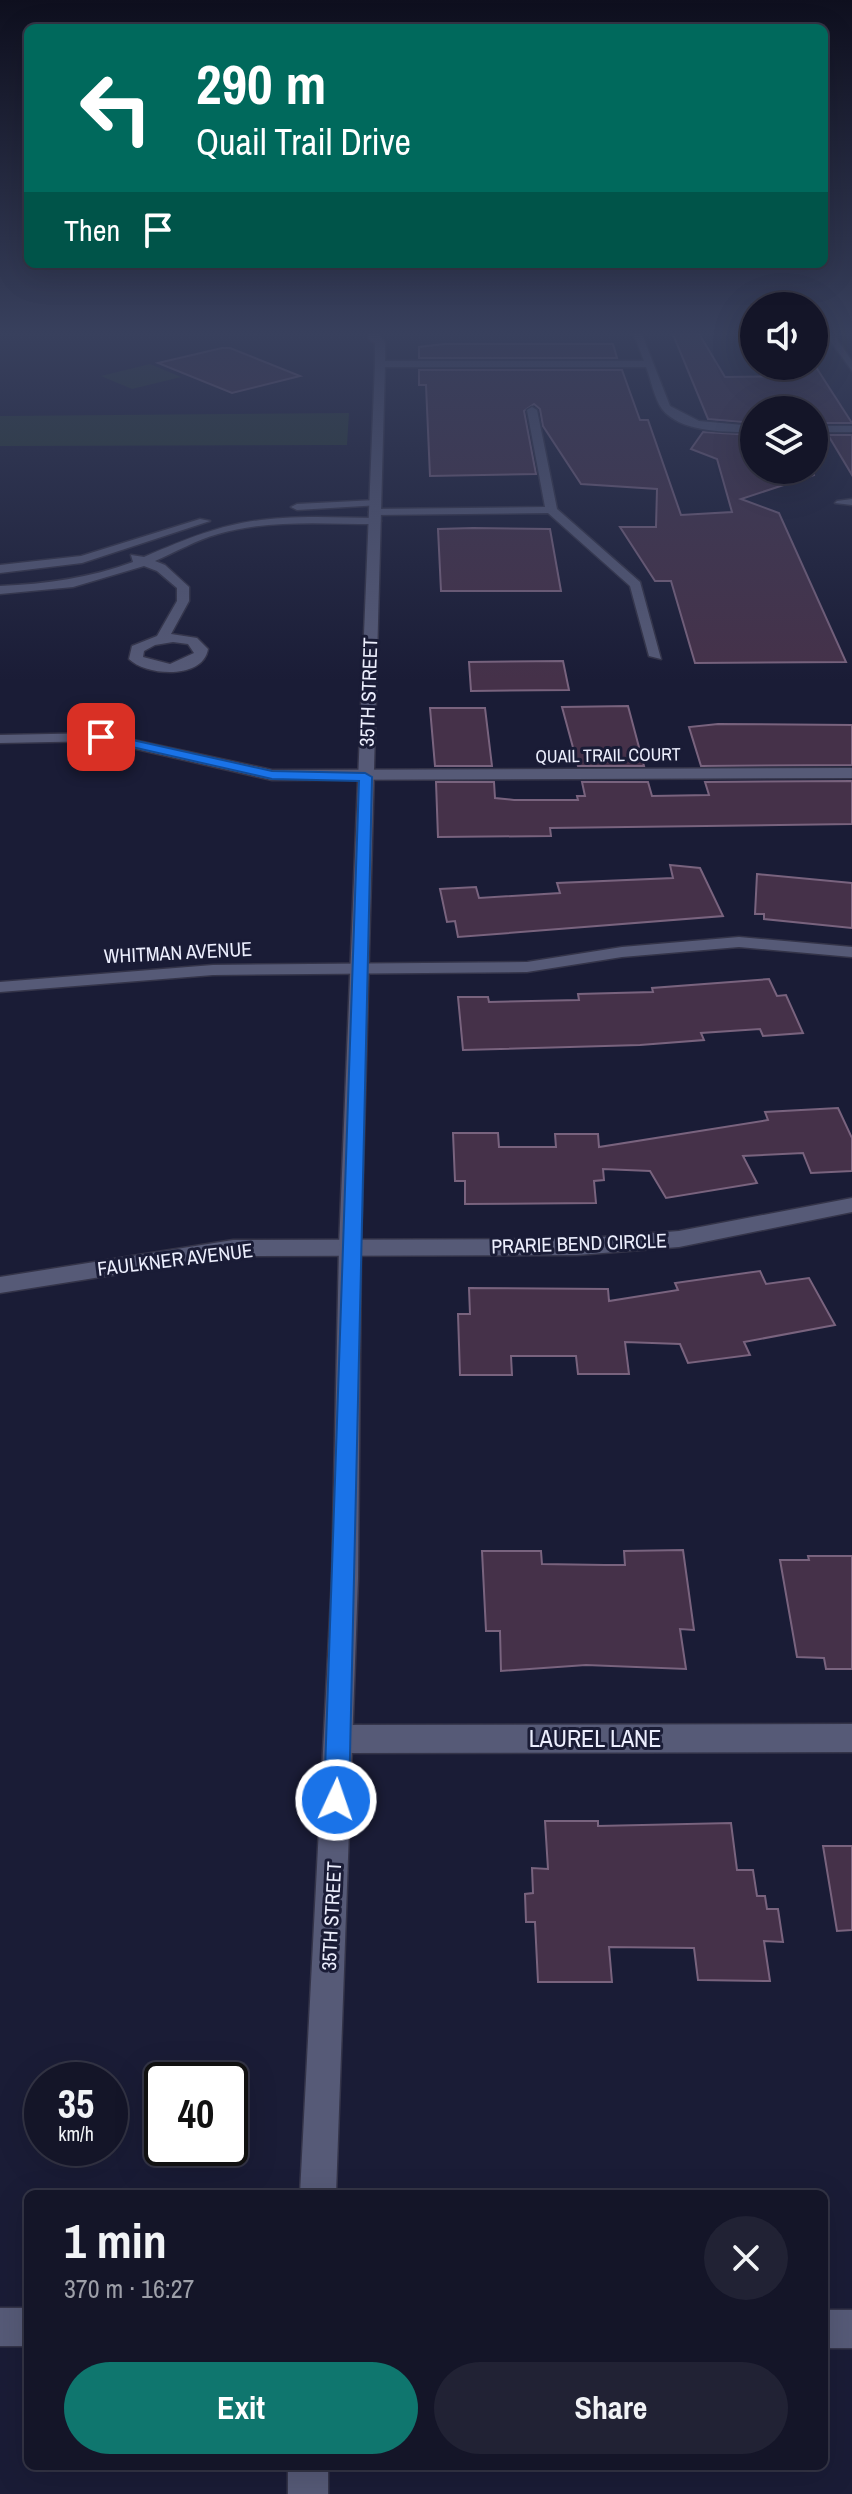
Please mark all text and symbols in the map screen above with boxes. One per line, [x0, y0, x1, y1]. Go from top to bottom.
text: 290 m [196, 46, 326, 121]
icon: left [64, 56, 168, 160]
text: Quail Trail Drive [196, 118, 411, 166]
icon: arrive [136, 208, 180, 252]
text: Then [64, 210, 120, 250]
map controls [740, 292, 828, 484]
button: sound [740, 292, 828, 380]
button: layers [740, 396, 828, 484]
street label: 35TH STREET [353, 637, 383, 747]
pin [67, 703, 135, 771]
icon: arrive [79, 715, 123, 759]
street label: QUAIL TRAIL COURT [535, 741, 681, 769]
street label: WHITMAN AVENUE [103, 935, 253, 969]
street label: PRARIE BEND CIRCLE [491, 1226, 667, 1260]
street label: FAULKNER AVENUE [96, 1236, 254, 1282]
street label: LAUREL LANE [529, 1722, 661, 1754]
position arrow [294, 1758, 378, 1842]
street label: 35TH STREET [315, 1861, 347, 1971]
speed limit sign: 40 [144, 2062, 248, 2166]
text: 35 [58, 2077, 94, 2130]
text: km/h [58, 2120, 94, 2147]
text: 1 min [64, 2208, 167, 2273]
button: close [704, 2216, 788, 2300]
text: 370 m · 16:27 [64, 2271, 194, 2306]
button: Exit [64, 2362, 418, 2454]
button: Share [434, 2362, 788, 2454]

